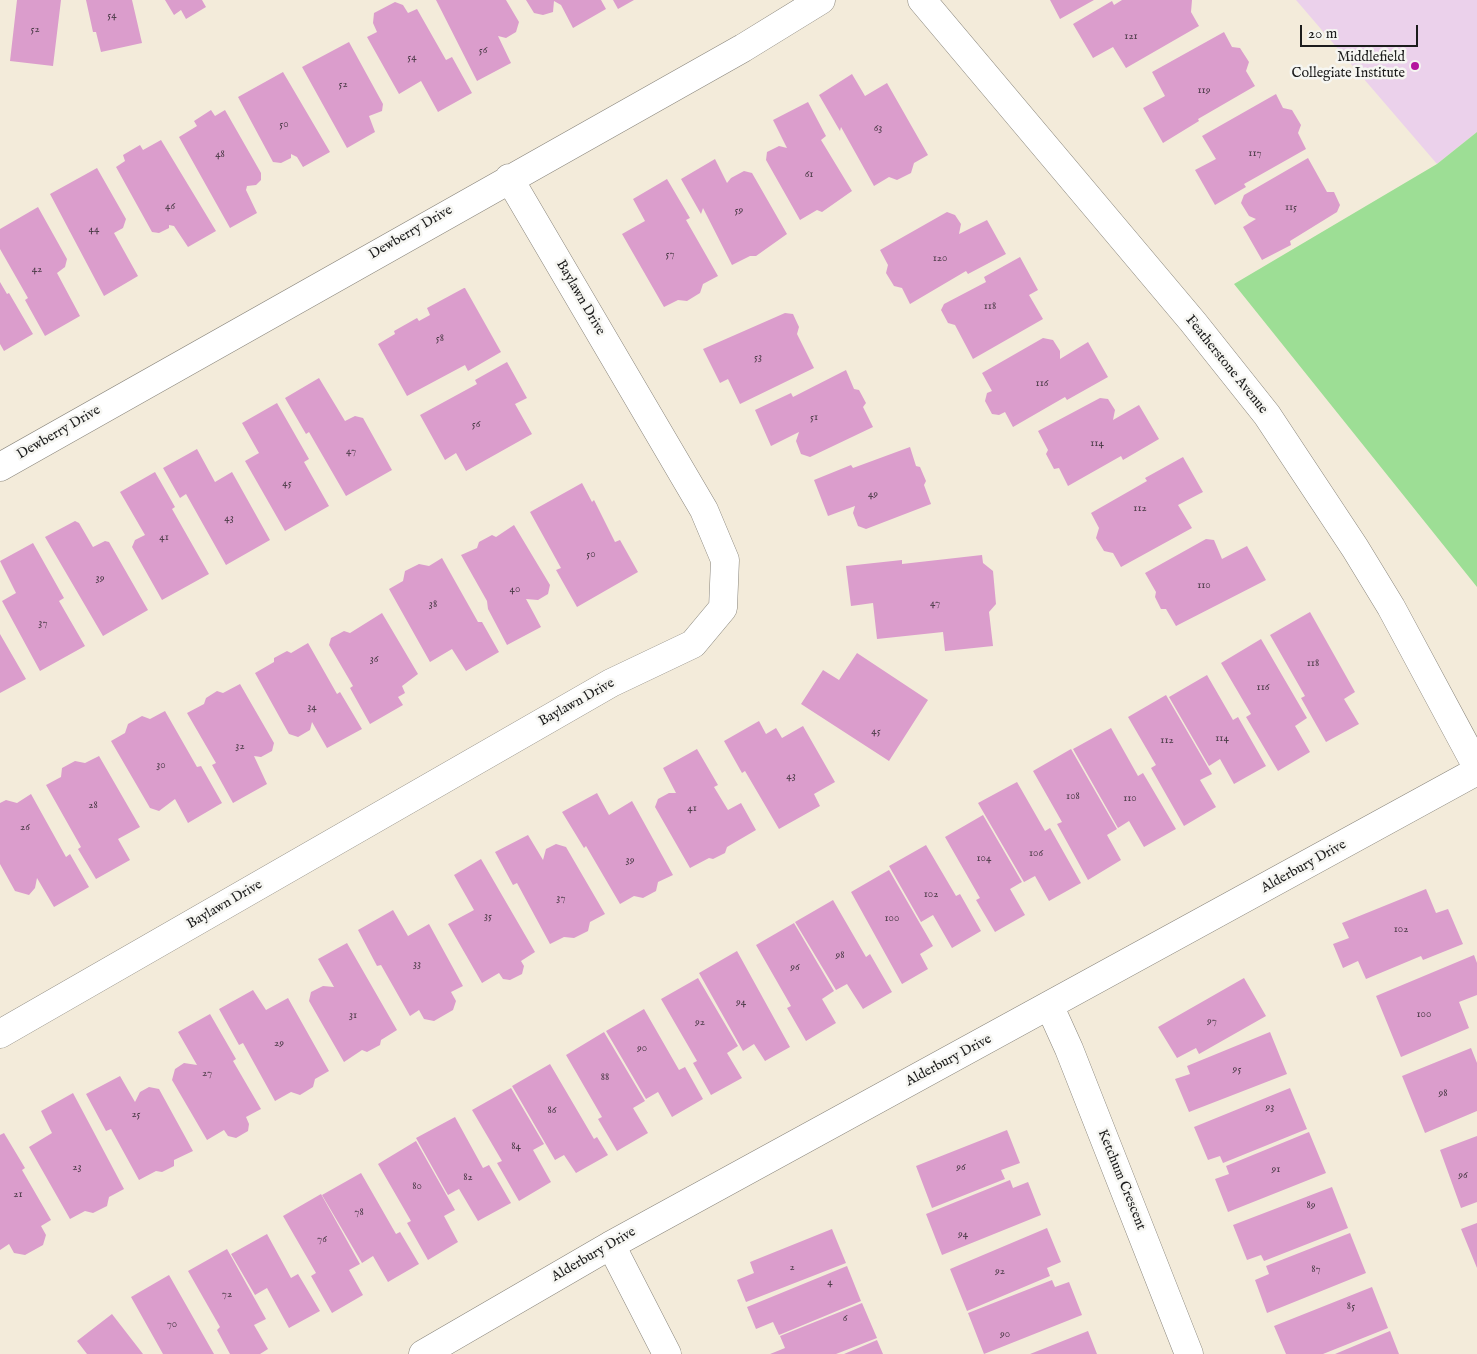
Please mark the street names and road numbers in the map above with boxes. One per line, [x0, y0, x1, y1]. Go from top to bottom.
street label: Dewberry Drive [366, 202, 456, 264]
street label: Baylawn Drive [552, 257, 608, 339]
street label: Featherstone Avenue [1181, 312, 1271, 418]
street label: Dewberry Drive [14, 402, 104, 464]
street label: Baylawn Drive [536, 675, 618, 731]
street label: Alderbury Drive [1259, 837, 1349, 897]
street label: Baylawn Drive [184, 877, 266, 933]
street label: Alderbury Drive [903, 1031, 995, 1091]
street label: Ketchum Crescent [1093, 1127, 1149, 1233]
street label: Alderbury Drive [549, 1224, 639, 1286]

